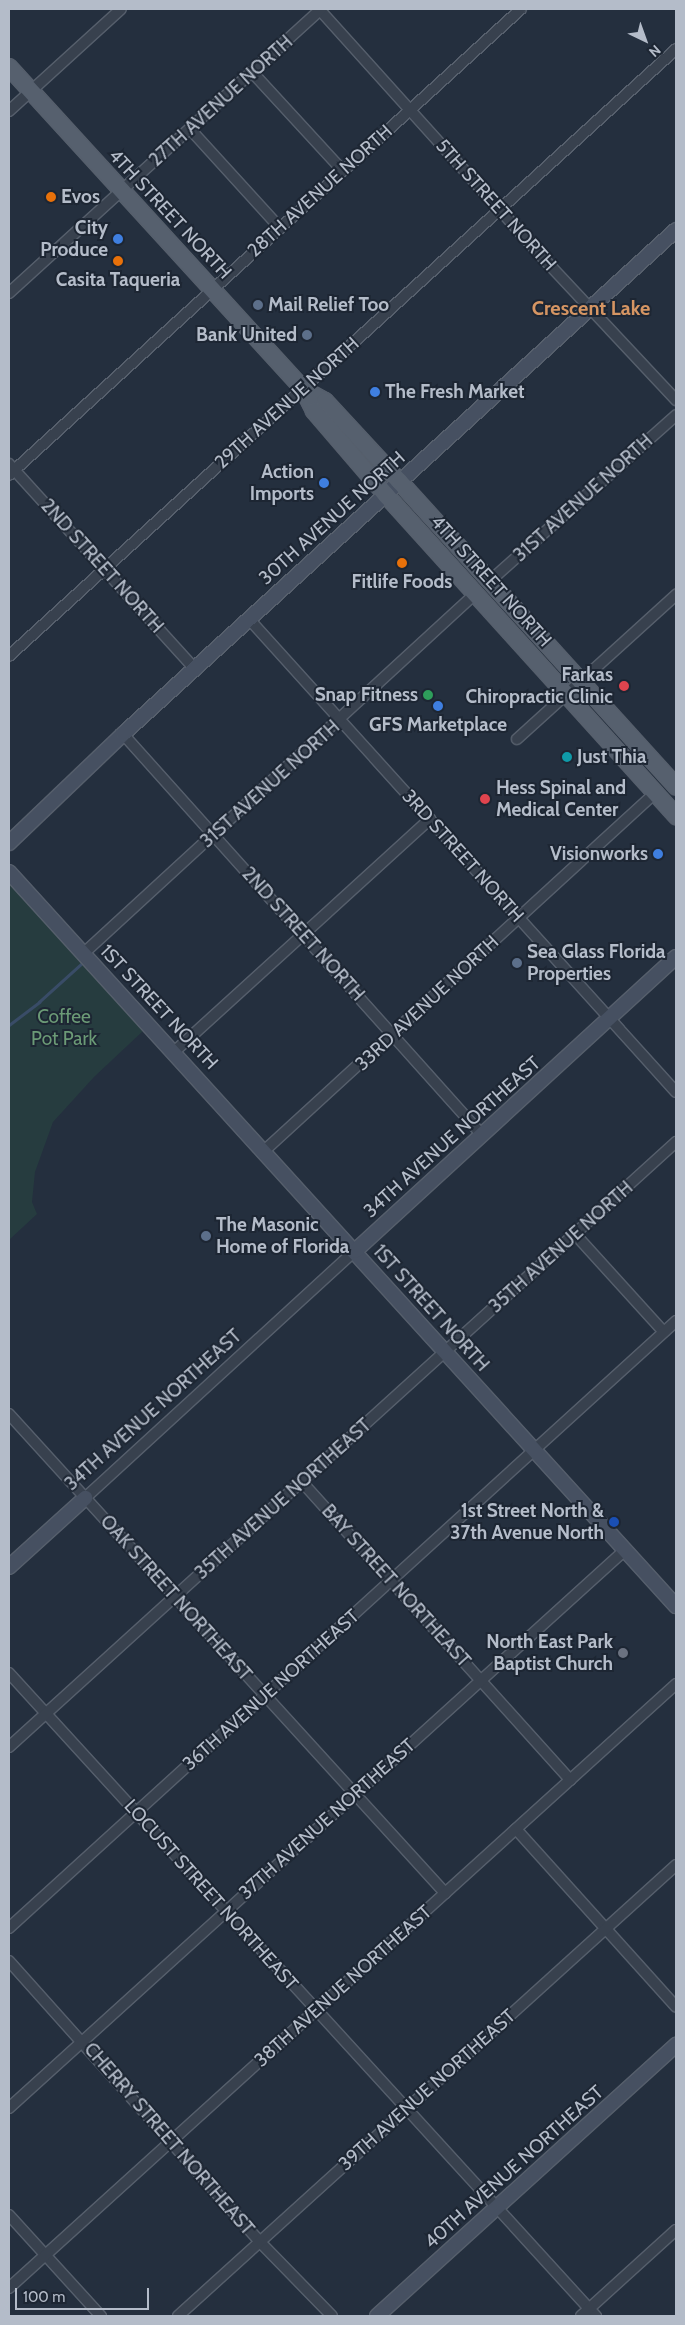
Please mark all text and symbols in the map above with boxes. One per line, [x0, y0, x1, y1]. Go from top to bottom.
north arrow [620, 15, 670, 65]
street label: 27TH AVENUE NORTH [145, 31, 297, 171]
text: N [645, 41, 665, 61]
street label: 28TH AVENUE NORTH [243, 120, 397, 262]
street label: 5TH STREET NORTH [431, 135, 561, 275]
street label: 4TH STREET NORTH [104, 144, 236, 284]
place label: Evos [61, 186, 100, 208]
marker: Evos [45, 191, 57, 203]
place label: City Produce [40, 217, 108, 261]
marker: City Produce [112, 233, 124, 245]
marker: Casita Taqueria [112, 255, 124, 267]
place label: Casita Taqueria [56, 269, 180, 291]
place label: Mail Relief Too [268, 294, 389, 316]
district label: Crescent Lake [532, 296, 650, 320]
marker: Mail Relief Too [252, 299, 264, 311]
place label: Bank United [196, 324, 297, 346]
marker: Bank United [301, 329, 313, 341]
street label: 29TH AVENUE NORTH [210, 332, 364, 474]
place label: The Fresh Market [385, 381, 524, 403]
marker: The Fresh Market [369, 386, 381, 398]
street label: 31ST AVENUE NORTH [509, 429, 657, 567]
street label: 30TH AVENUE NORTH [254, 446, 410, 590]
place label: Action Imports [250, 461, 314, 505]
marker: Action Imports [318, 477, 330, 489]
street label: 2ND STREET NORTH [36, 494, 168, 638]
street label: 4TH STREET NORTH [426, 510, 556, 652]
marker: Fitlife Foods [396, 557, 408, 569]
place label: Fitlife Foods [352, 571, 452, 593]
place label: Farkas Chiropractic Clinic [466, 664, 613, 708]
marker: Farkas Chiropractic Clinic [617, 679, 631, 693]
place label: Snap Fitness [315, 684, 418, 706]
marker: Snap Fitness [422, 689, 434, 701]
marker: GFS Marketplace [432, 700, 444, 712]
place label: GFS Marketplace [369, 714, 507, 736]
street label: 31ST AVENUE NORTH [196, 715, 344, 853]
place label: Just Thia [577, 746, 646, 768]
marker: Just Thia [561, 751, 573, 763]
place label: Hess Spinal and Medical Center [496, 777, 626, 821]
street label: 3RD STREET NORTH [397, 785, 529, 927]
marker: Hess Spinal and Medical Center [478, 792, 492, 806]
place label: Visionworks [550, 843, 648, 865]
marker: Visionworks [652, 848, 664, 860]
street label: 2ND STREET NORTH [237, 862, 369, 1006]
street label: 33RD AVENUE NORTH [351, 931, 503, 1075]
street label: 1ST STREET NORTH [95, 940, 223, 1074]
place label: Sea Glass Florida Properties [527, 941, 666, 985]
marker: Sea Glass Florida Properties [511, 957, 523, 969]
park label: Coffee Pot Park [31, 1006, 97, 1050]
street label: 34TH AVENUE NORTHEAST [359, 1052, 545, 1222]
street label: 35TH AVENUE NORTH [484, 1176, 638, 1318]
place label: The Masonic Home of Florida [216, 1214, 349, 1258]
marker: The Masonic Home of Florida [200, 1230, 212, 1242]
street label: 1ST STREET NORTH [368, 1240, 494, 1376]
street label: 34TH AVENUE NORTHEAST [60, 1325, 246, 1495]
street label: 35TH AVENUE NORTHEAST [190, 1414, 376, 1584]
street label: BAY STREET NORTHEAST [317, 1500, 475, 1672]
place label: 1st Street North & 37th Avenue North [450, 1500, 604, 1544]
street label: OAK STREET NORTHEAST [95, 1510, 257, 1686]
marker: 1st Street North & 37th Avenue North [608, 1516, 620, 1528]
street label: 36TH AVENUE NORTHEAST [178, 1605, 364, 1775]
place label: North East Park Baptist Church [486, 1631, 613, 1675]
marker: North East Park Baptist Church [617, 1647, 629, 1659]
street label: 37TH AVENUE NORTHEAST [234, 1734, 420, 1904]
street label: LOCUST STREET NORTHEAST [119, 1795, 303, 1995]
street label: 38TH AVENUE NORTHEAST [250, 1900, 436, 2072]
street label: 39TH AVENUE NORTHEAST [334, 2005, 520, 2175]
street label: CHERRY STREET NORTHEAST [79, 2038, 259, 2240]
street label: 40TH AVENUE NORTHEAST [420, 2081, 608, 2253]
scale bar [18, 2278, 151, 2310]
text: 100 m [23, 2288, 65, 2306]

